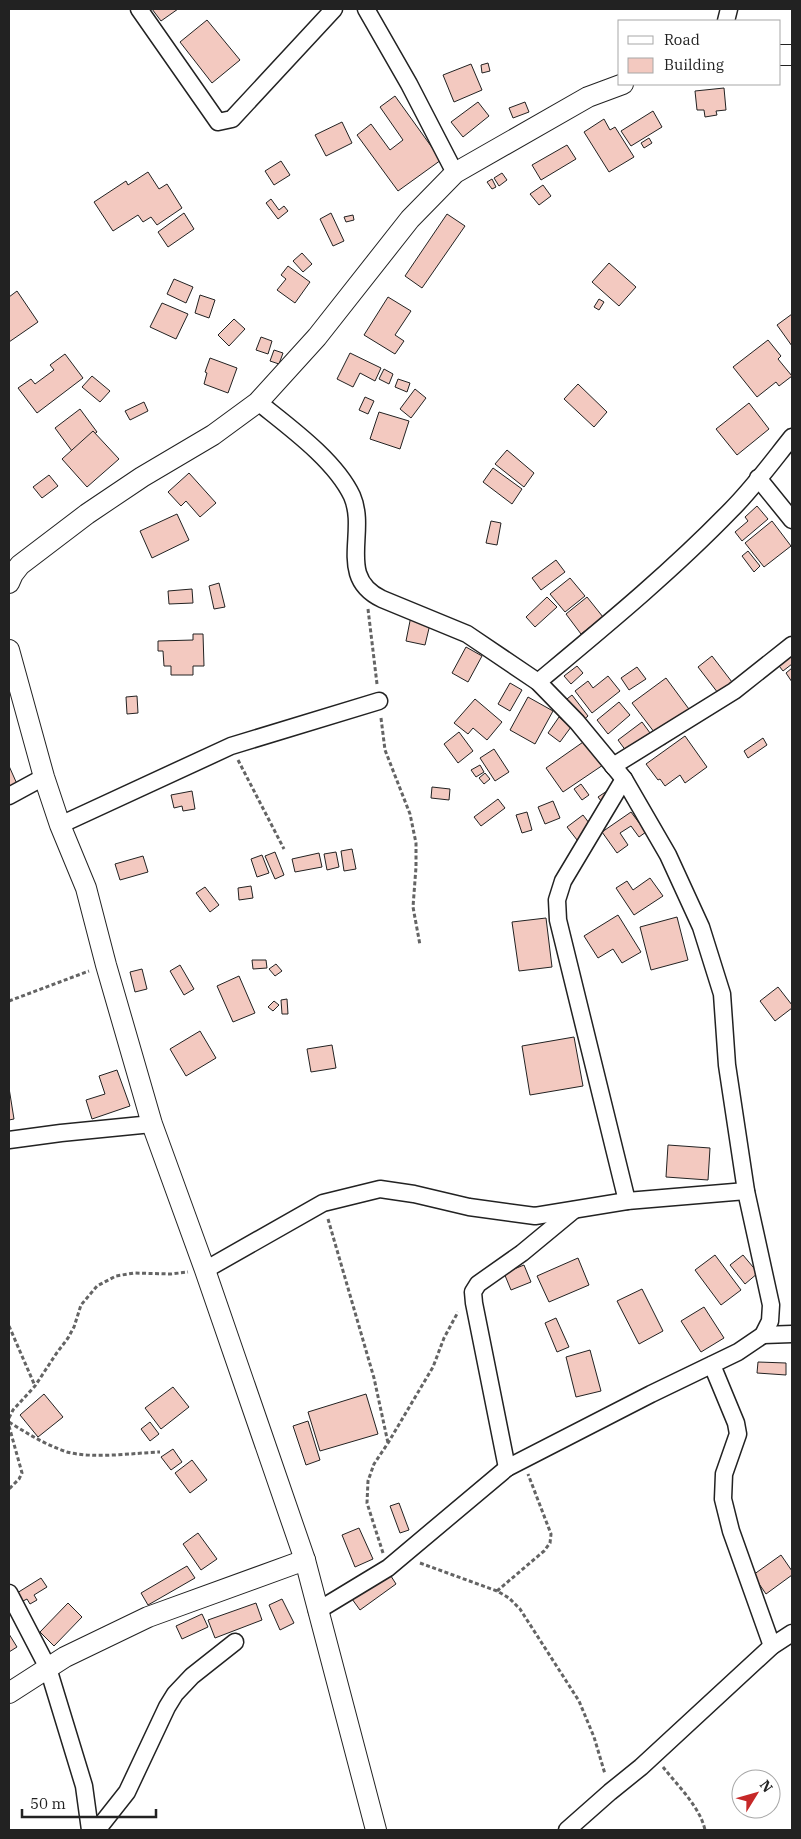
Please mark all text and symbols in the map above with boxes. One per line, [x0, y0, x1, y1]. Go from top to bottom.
legend [618, 20, 781, 85]
text: Road [664, 30, 700, 49]
text: Building [664, 55, 724, 74]
north arrow [731, 1769, 781, 1819]
text: N [756, 1776, 777, 1796]
scale bar [22, 1786, 156, 1818]
text: 50 m [30, 1794, 66, 1813]

